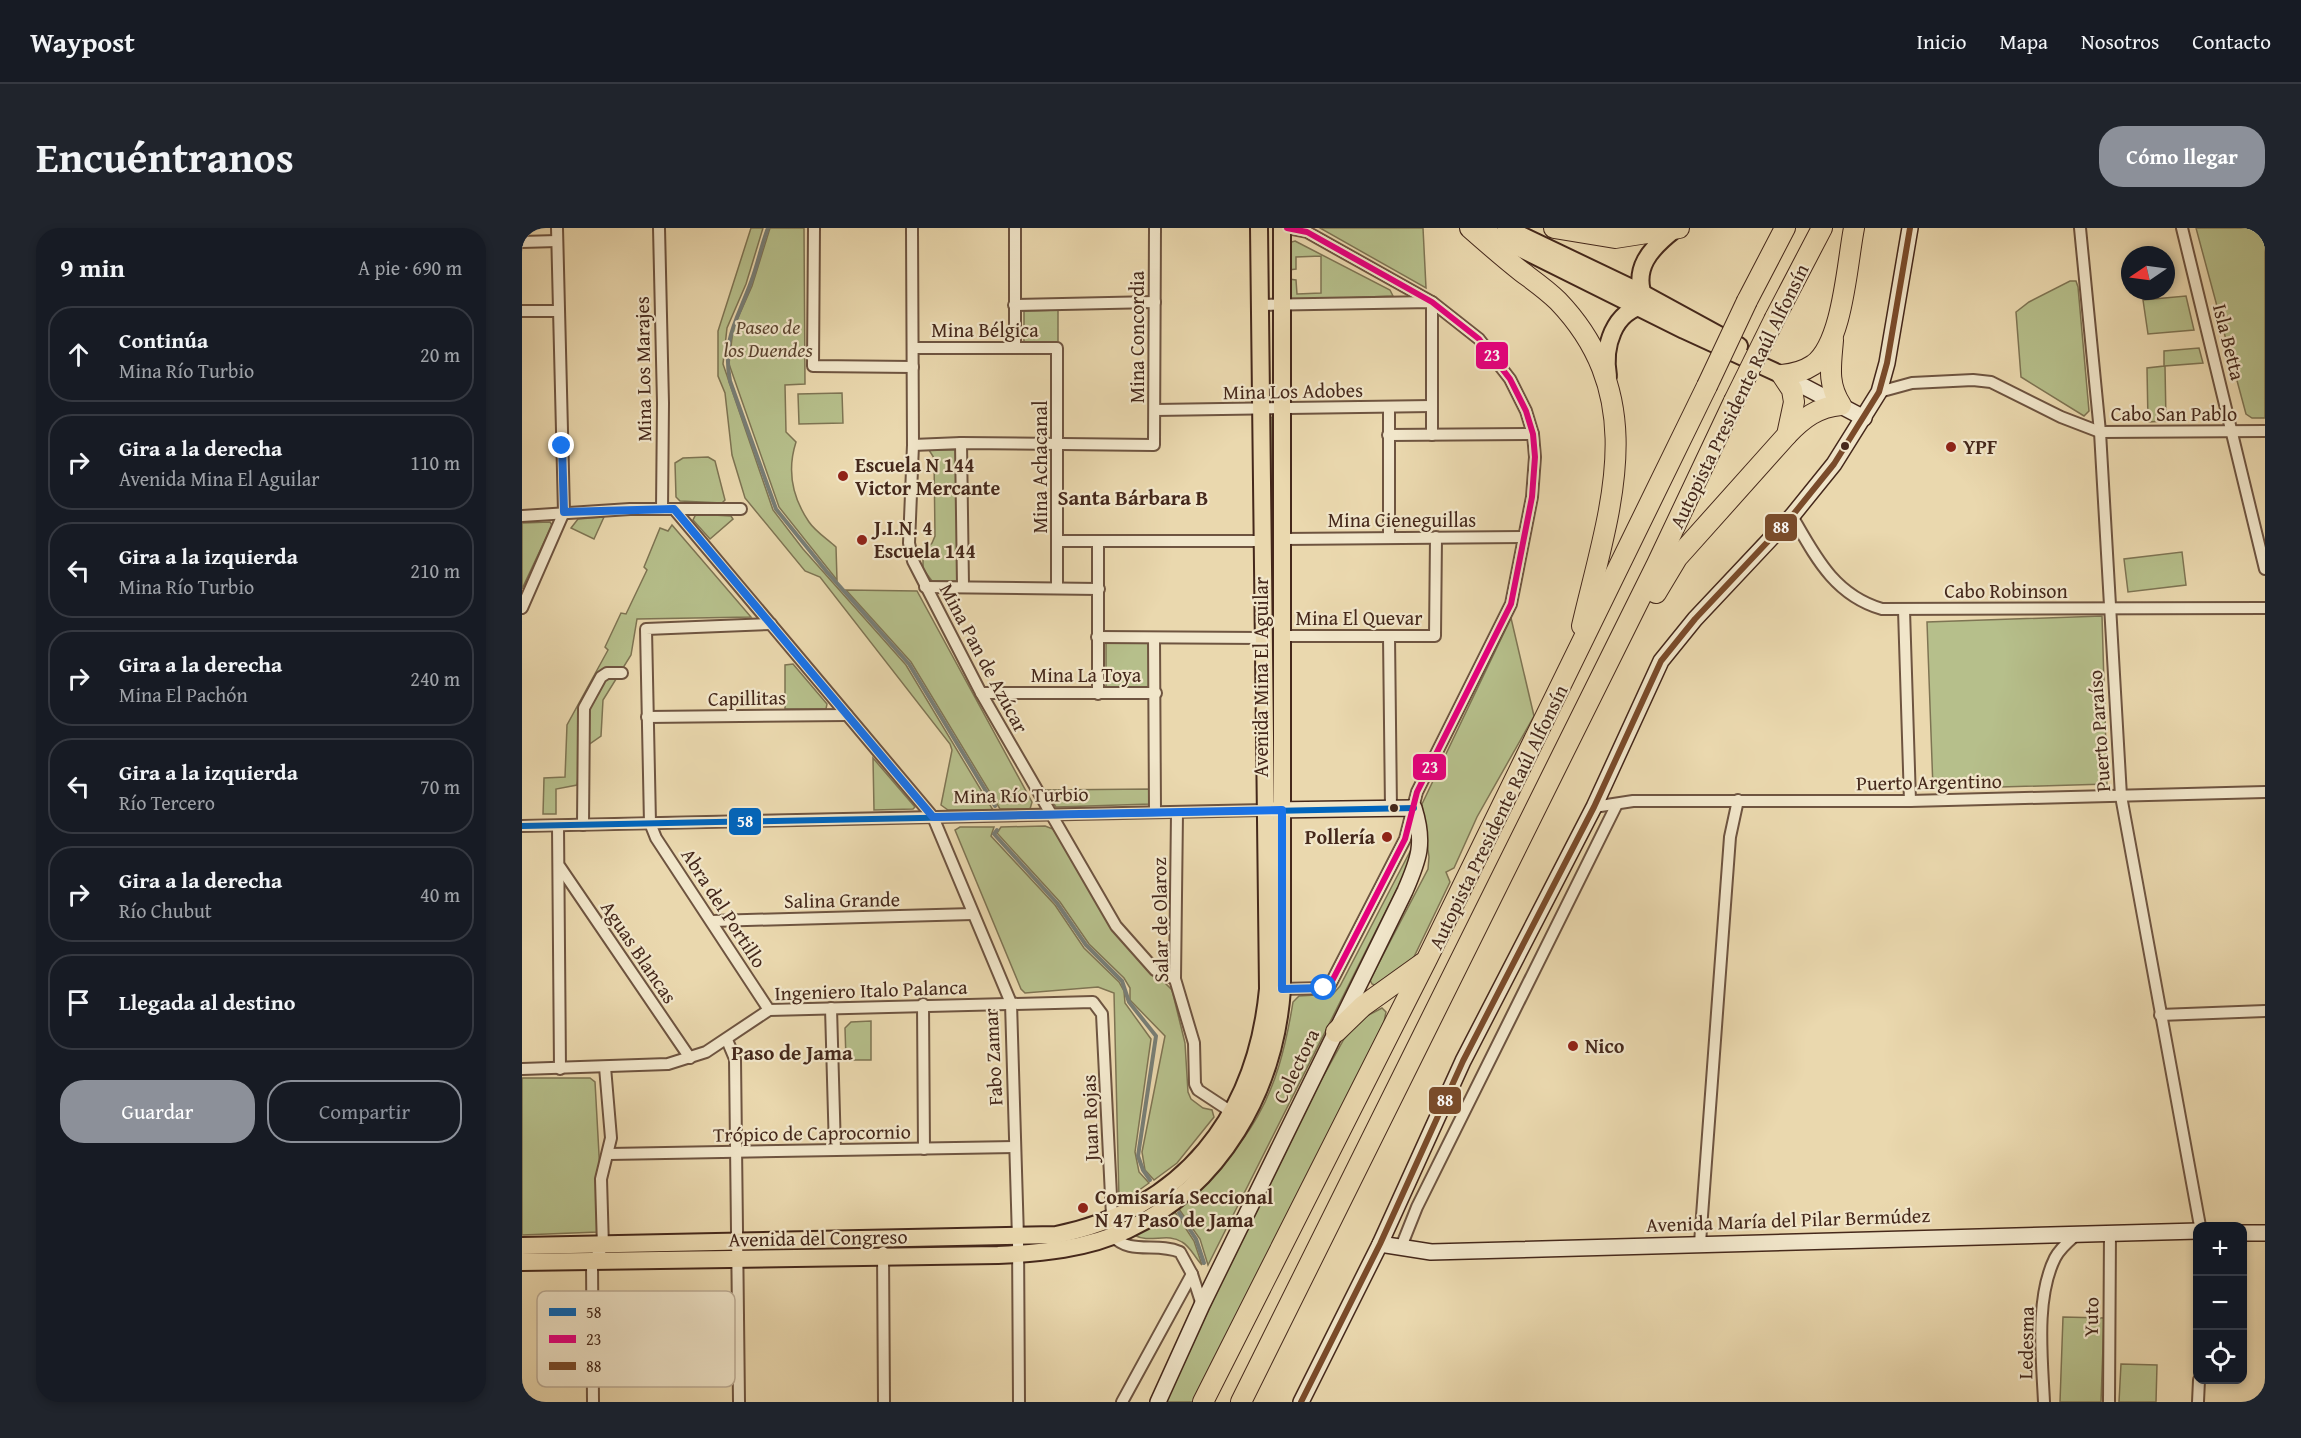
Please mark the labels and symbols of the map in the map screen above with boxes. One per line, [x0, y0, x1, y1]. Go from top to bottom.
north arrow [2121, 246, 2175, 300]
street label: Autopista Presidente Raúl Alfonsín [1662, 258, 1815, 533]
street label: Mina Concordia [1122, 270, 1151, 403]
street label: Mina Los Marajes [627, 296, 658, 442]
street label: Isla Betta [2206, 301, 2253, 384]
park label: Paseo de los Duendes [723, 312, 813, 364]
street label: Mina Bélgica [931, 315, 1039, 344]
line badge: 23 [1475, 341, 1509, 370]
text: 23 [1484, 343, 1500, 367]
street label: Mina Los Adobes [1223, 375, 1363, 406]
street label: Cabo San Pablo [2111, 399, 2237, 428]
street label: Mina Achacanal [1025, 400, 1054, 534]
route end [548, 432, 574, 458]
place label: YPF [1963, 432, 1997, 461]
unlabelled marker [1839, 440, 1851, 452]
marker: YPF [1944, 440, 1958, 454]
place label: Escuela N 144 Victor Mercante [855, 450, 1000, 502]
marker: Escuela N 144 Victor Mercante [836, 469, 850, 483]
district label: Santa Bárbara B [1058, 482, 1209, 513]
street label: Mina Cieneguillas [1328, 505, 1476, 534]
place label: J.I.N. 4 Escuela 144 [871, 513, 976, 565]
line badge: 88 [1764, 513, 1798, 542]
text: 88 [1773, 515, 1789, 539]
marker: J.I.N. 4 Escuela 144 [855, 533, 869, 547]
street label: Cabo Robinson [1944, 576, 2068, 605]
street label: Avenida Mina El Aguilar [1246, 577, 1275, 777]
street label: Mina Pan de Azúcar [933, 578, 1036, 738]
street label: Mina El Quevar [1296, 603, 1422, 632]
street label: Mina La Toya [1031, 660, 1142, 689]
street label: Puerto Paraíso [2080, 669, 2117, 793]
street label: Autopista Presidente Raúl Alfonsín [1421, 679, 1574, 954]
street label: Capillitas [708, 682, 786, 713]
line badge: 23 [1412, 753, 1447, 781]
text: 23 [1422, 755, 1438, 779]
street label: Puerto Argentino [1856, 766, 2002, 797]
street label: Mina Río Turbio [953, 779, 1089, 810]
unlabelled marker [1388, 802, 1400, 814]
line badge: 58 [728, 807, 762, 836]
text: 58 [737, 809, 753, 833]
place label: Pollería [1305, 822, 1376, 851]
marker: Pollería [1380, 830, 1394, 844]
street label: Abra del Portillo [675, 842, 774, 973]
street label: Salar de Olaroz [1144, 857, 1175, 983]
street label: Salina Grande [784, 884, 900, 915]
street label: Aguas Blancas [594, 894, 685, 1009]
street label: Ingeniero Italo Palanca [774, 972, 969, 1007]
route start [1310, 974, 1336, 1000]
street label: Fabo Zamar [975, 1008, 1010, 1106]
street label: Colectora [1265, 1023, 1326, 1108]
place label: Nico [1585, 1031, 1625, 1060]
district label: Paso de Jama [731, 1037, 853, 1068]
marker: Nico [1566, 1039, 1580, 1053]
street label: Juan Rojas [1073, 1074, 1106, 1165]
line badge: 88 [1428, 1086, 1462, 1115]
text: 88 [1437, 1088, 1453, 1112]
street label: Trópico de Caprocornio [713, 1116, 911, 1149]
place label: Comisaría Seccional N 47 Paso de Jama [1095, 1182, 1273, 1234]
street label: Avenida María del Pilar Bermúdez [1646, 1200, 1931, 1239]
marker: Comisaría Seccional N 47 Paso de Jama [1076, 1201, 1090, 1215]
street label: Avenida del Congreso [728, 1221, 908, 1254]
legend [537, 1291, 735, 1387]
street label: Yuto [2076, 1297, 2105, 1337]
text: 58 [586, 1300, 602, 1324]
street label: Ledesma [2010, 1306, 2041, 1380]
text: 23 [586, 1327, 601, 1351]
text: 88 [586, 1354, 602, 1378]

